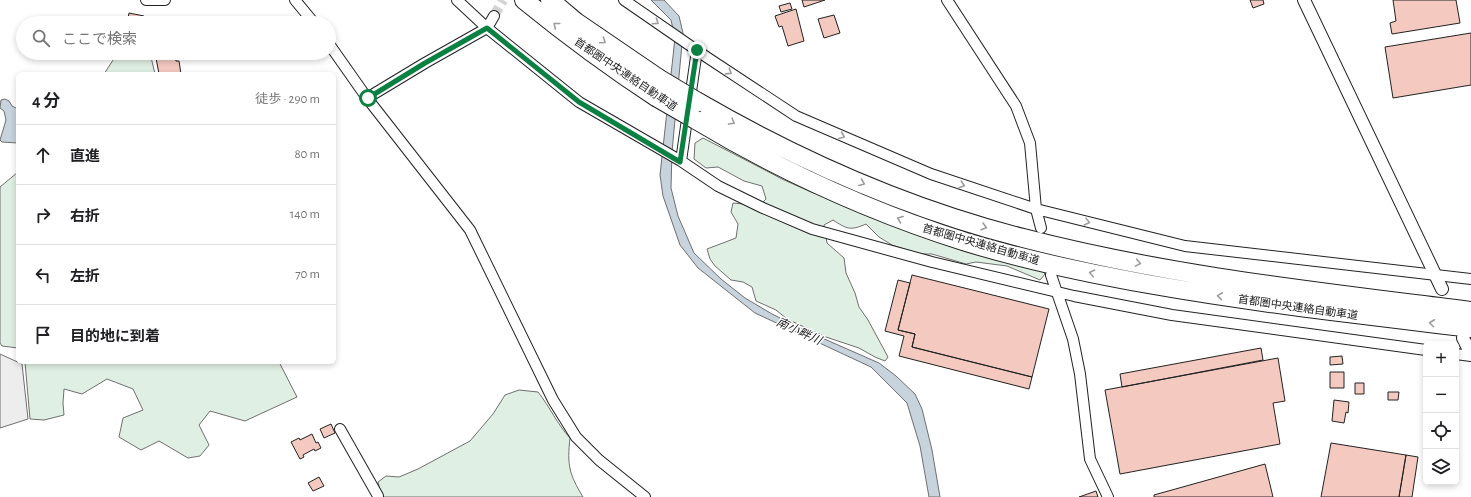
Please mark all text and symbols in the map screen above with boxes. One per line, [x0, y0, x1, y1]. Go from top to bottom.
search box [16, 16, 336, 60]
one-way arrow [652, 17, 659, 25]
one-way arrow [553, 23, 560, 30]
icon: search [30, 27, 52, 49]
text: ここで検索 [62, 32, 137, 47]
street label: 首都圏中央連絡自動車道 [572, 35, 680, 113]
one-way arrow [598, 36, 605, 43]
route end [688, 41, 706, 59]
one-way arrow [725, 68, 732, 75]
route start [359, 89, 377, 107]
text: 4 分 [32, 92, 60, 109]
text: 徒歩 · 290 m [255, 93, 320, 106]
one-way arrow [728, 117, 735, 124]
one-way arrow [838, 131, 845, 139]
icon: ahead [32, 144, 54, 166]
text: 80 m [294, 148, 320, 161]
text: 直進 [70, 149, 100, 164]
one-way arrow [858, 179, 865, 187]
one-way arrow [959, 180, 966, 188]
icon: right [32, 204, 54, 226]
text: 140 m [290, 208, 320, 221]
text: 右折 [70, 209, 100, 224]
one-way arrow [896, 215, 903, 223]
one-way arrow [1084, 217, 1090, 225]
street label: 首都圏中央連絡自動車道 [921, 222, 1041, 266]
one-way arrow [980, 222, 987, 231]
one-way arrow [1135, 259, 1141, 267]
icon: left [32, 264, 54, 286]
text: 70 m [295, 268, 320, 281]
text: 左折 [70, 269, 100, 284]
one-way arrow [1089, 269, 1095, 277]
one-way arrow [1217, 292, 1223, 301]
street label: 首都圏中央連絡自動車道 [1237, 293, 1359, 321]
water label: 南小畔川 [775, 315, 826, 347]
one-way arrow [1429, 319, 1435, 328]
icon: arrive [32, 324, 54, 346]
text: 目的地に到着 [70, 329, 160, 344]
map controls [1423, 341, 1459, 485]
button: + [1423, 341, 1459, 377]
button: − [1423, 377, 1459, 413]
button: locate [1423, 413, 1459, 449]
button: layers [1423, 449, 1459, 485]

